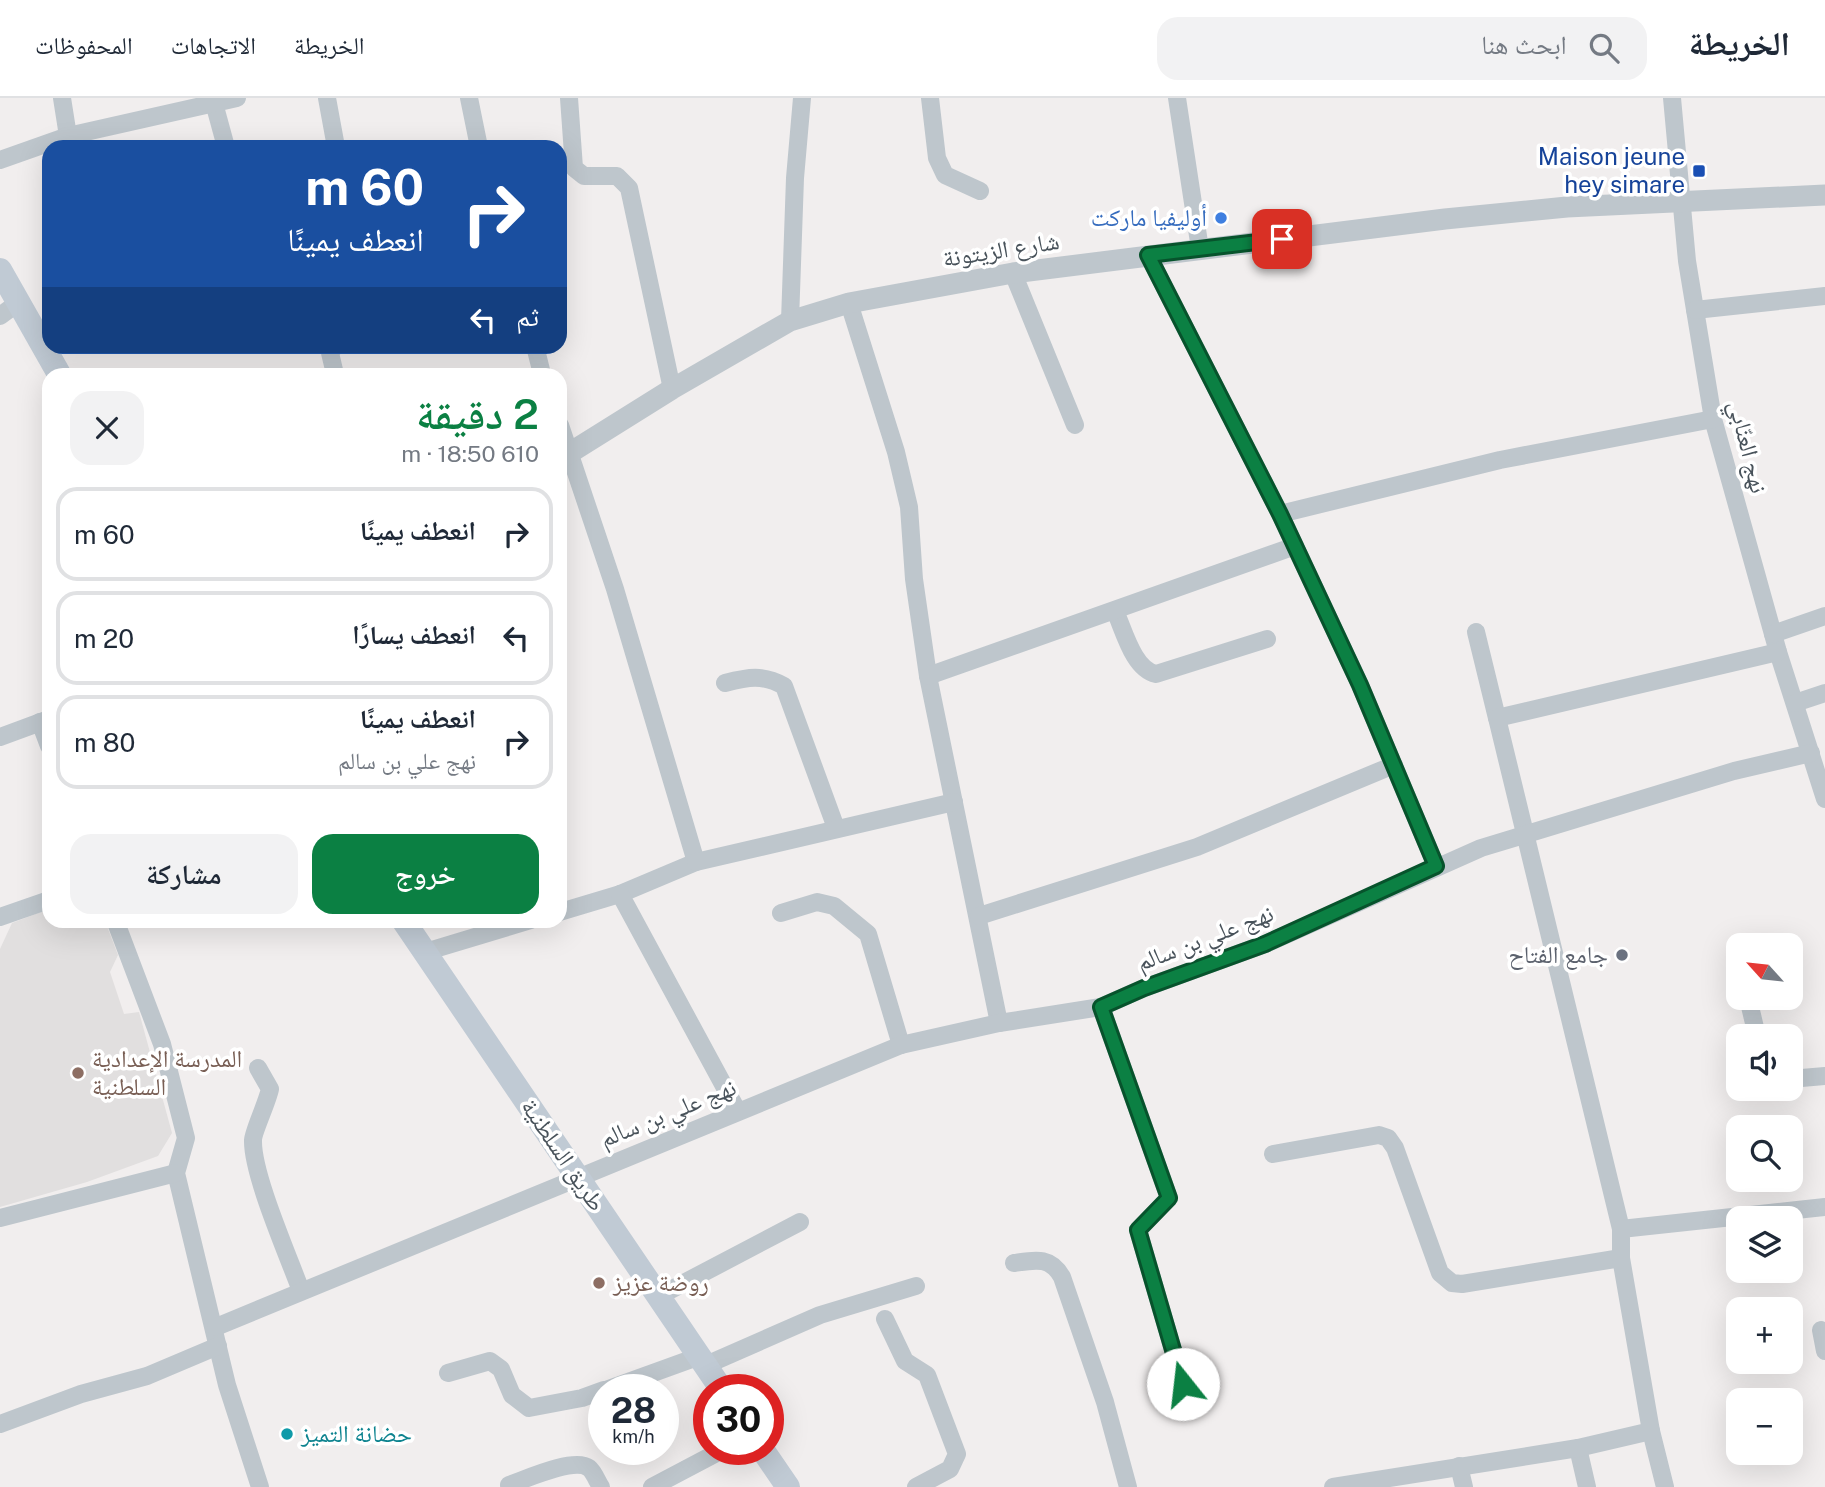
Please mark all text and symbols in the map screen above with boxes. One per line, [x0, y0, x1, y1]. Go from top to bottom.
search box [1157, 17, 1647, 80]
text: الخريطة [1689, 24, 1790, 62]
text: ابحث هنا [1481, 29, 1567, 60]
icon: search [1585, 29, 1623, 67]
text: المحفوظات [35, 31, 133, 59]
text: الاتجاهات [171, 31, 256, 59]
text: الخريطة [294, 31, 365, 59]
place label: Maison jeune hey simare [1538, 142, 1685, 198]
text: 60 m [305, 158, 424, 216]
marker: Maison jeune hey simare [1691, 163, 1707, 179]
icon: right [448, 168, 539, 259]
place label: أوليفيا ماركت [1091, 203, 1207, 231]
pin [1252, 209, 1312, 269]
marker: أوليفيا ماركت [1213, 210, 1229, 226]
icon: arrive [1263, 220, 1301, 258]
text: انعطف يمينًا [287, 221, 424, 258]
street label: شارع الزيتونة [941, 226, 1061, 274]
icon: left [464, 301, 502, 339]
text: ثم [516, 301, 539, 332]
text: 2 دقيقة [416, 389, 539, 438]
button: close [70, 391, 144, 465]
street label: نهج العنّابي [1718, 398, 1774, 497]
text: 610 m · 18:50 [401, 440, 539, 467]
text: انعطف يمينًا [360, 515, 476, 546]
icon: right [497, 515, 535, 553]
text: 60 m [74, 519, 135, 550]
text: انعطف يسارًا [352, 619, 476, 650]
icon: left [497, 619, 535, 657]
text: 20 m [74, 623, 134, 654]
text: انعطف يمينًا [360, 703, 476, 734]
icon: right [497, 723, 535, 761]
text: 80 m [74, 727, 135, 758]
text: نهج علي بن سالم [338, 747, 476, 774]
button: مشاركة [70, 834, 298, 914]
button: خروج [312, 834, 539, 914]
street label: نهج علي بن سالم [1132, 898, 1279, 982]
north arrow [1726, 933, 1802, 1010]
map controls [1726, 933, 1803, 1465]
place label: جامع الفتاح [1508, 940, 1608, 970]
marker: جامع الفتاح [1614, 947, 1630, 963]
button: sound [1726, 1024, 1803, 1101]
place label: المدرسة الإعدادية السلطنية [92, 1044, 242, 1100]
marker: المدرسة الإعدادية السلطنية [70, 1065, 86, 1081]
street label: نهج علي بن سالم [596, 1072, 742, 1158]
street label: طريق السلطنية [515, 1093, 612, 1216]
button: search [1726, 1115, 1803, 1192]
button: layers [1726, 1206, 1803, 1283]
place label: روضة عزيز [612, 1268, 709, 1296]
marker: روضة عزيز [591, 1275, 607, 1291]
button: + [1726, 1297, 1803, 1374]
position arrow [1146, 1347, 1220, 1421]
speed limit sign: 30 [693, 1374, 784, 1465]
button: − [1726, 1388, 1803, 1465]
text: 28 [611, 1390, 656, 1431]
place label: حضانة التميز [300, 1419, 412, 1447]
marker: حضانة التميز [279, 1426, 295, 1442]
text: km/h [612, 1426, 655, 1447]

